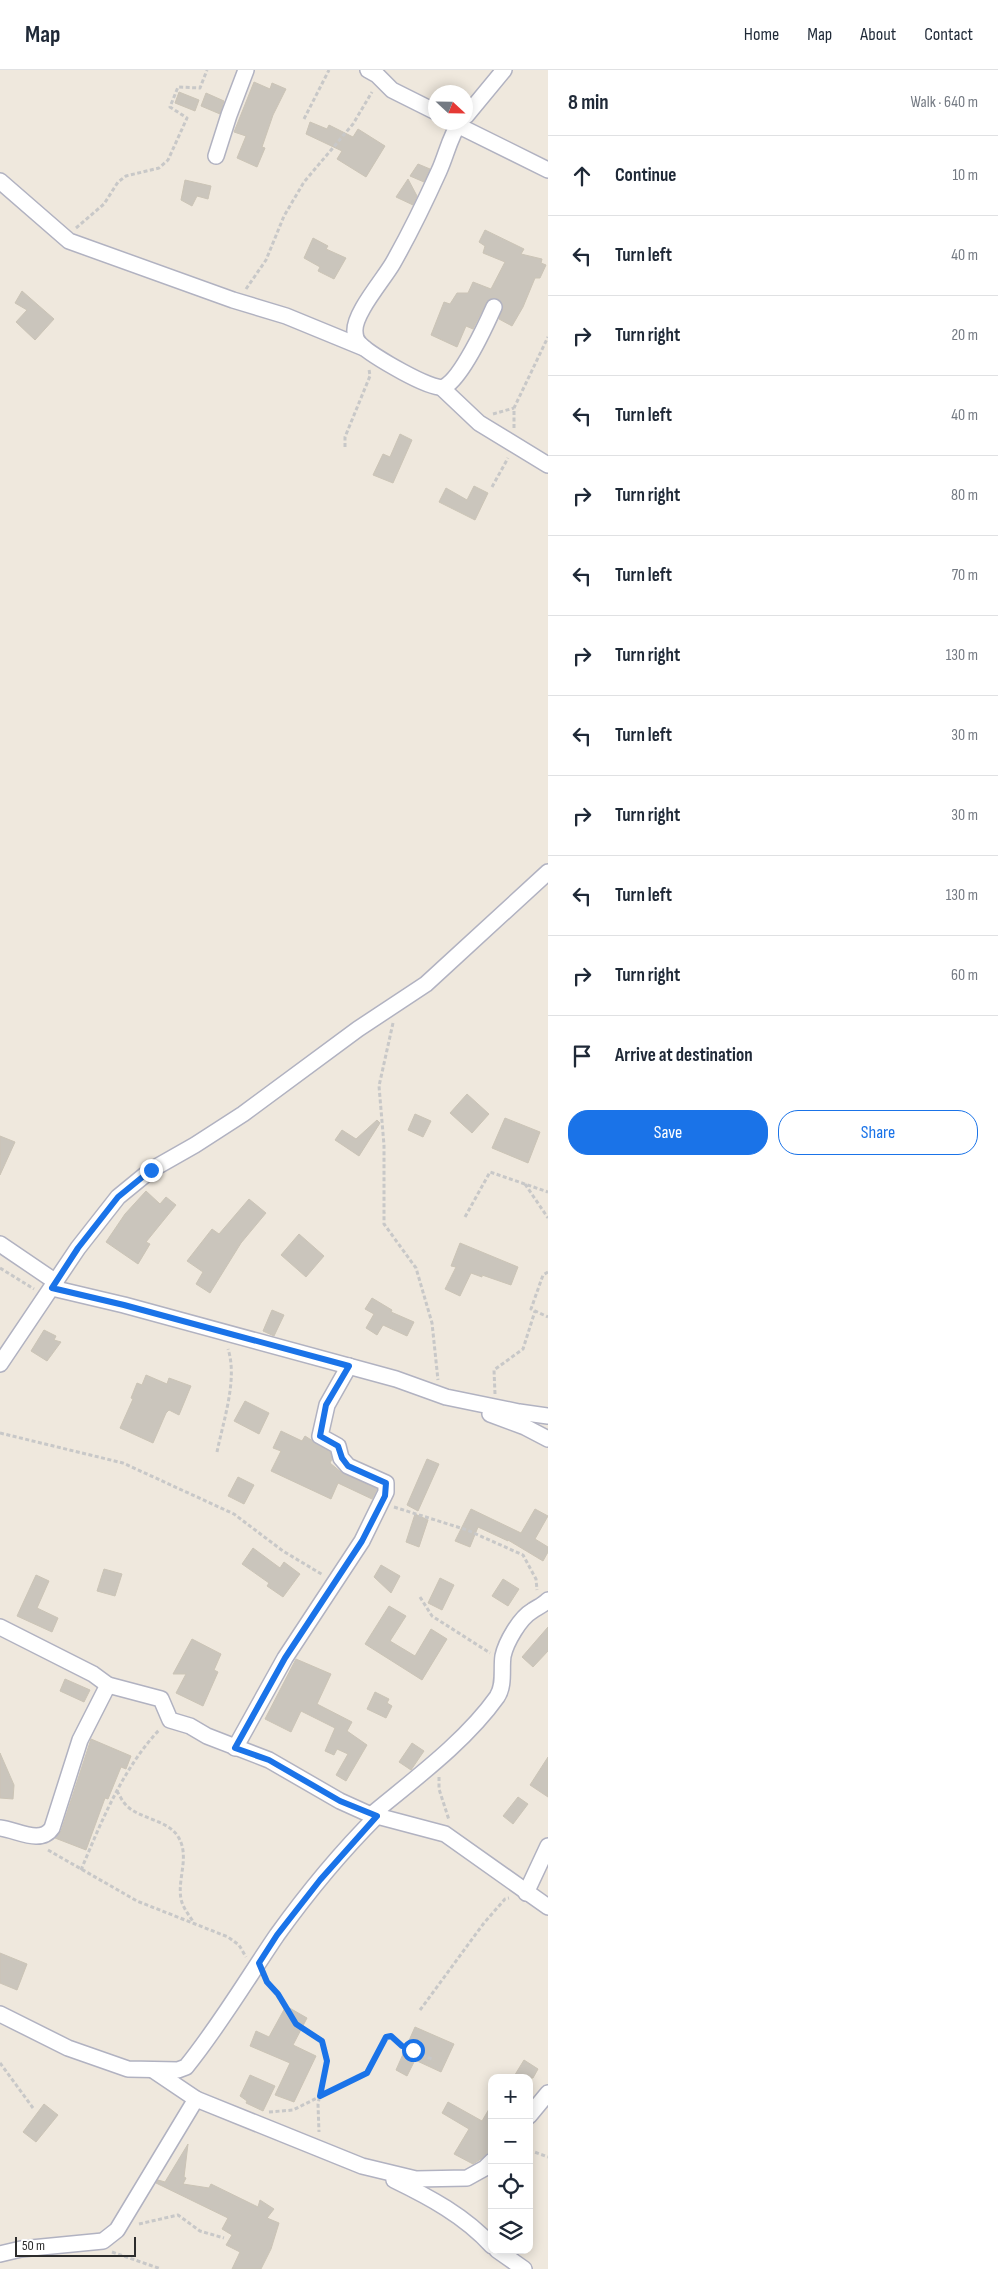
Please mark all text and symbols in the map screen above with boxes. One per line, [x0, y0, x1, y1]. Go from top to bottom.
text: Map [25, 20, 60, 49]
text: Home [744, 24, 779, 45]
text: Map [807, 24, 832, 45]
text: About [860, 24, 896, 45]
text: Contact [924, 24, 973, 45]
north arrow [428, 85, 473, 130]
text: 8 min [568, 90, 609, 115]
text: Walk · 640 m [911, 93, 978, 112]
icon: ahead [568, 162, 596, 190]
text: Continue [615, 164, 676, 187]
text: 10 m [952, 166, 978, 185]
icon: left [568, 242, 596, 270]
text: Turn left [615, 244, 672, 267]
text: 40 m [951, 246, 978, 265]
icon: right [568, 322, 596, 350]
text: Turn right [615, 324, 680, 347]
text: 20 m [951, 326, 978, 345]
icon: left [568, 402, 596, 430]
text: Turn left [615, 404, 672, 427]
text: 40 m [951, 406, 978, 425]
icon: right [568, 482, 596, 510]
text: Turn right [615, 484, 680, 507]
text: 80 m [951, 486, 978, 505]
icon: left [568, 562, 596, 590]
text: Turn left [615, 564, 672, 587]
text: 70 m [952, 566, 978, 585]
icon: right [568, 642, 596, 670]
text: Turn right [615, 644, 680, 667]
text: 130 m [946, 646, 978, 665]
icon: left [568, 722, 596, 750]
text: Turn left [615, 724, 672, 747]
text: 30 m [951, 726, 978, 745]
icon: right [568, 802, 596, 830]
text: Turn right [615, 804, 680, 827]
text: 30 m [951, 806, 978, 825]
icon: left [568, 882, 596, 910]
text: Turn left [615, 884, 672, 907]
text: 130 m [946, 886, 978, 905]
icon: right [568, 962, 596, 990]
text: Turn right [615, 964, 680, 987]
text: 60 m [951, 966, 978, 985]
icon: arrive [568, 1042, 596, 1070]
text: Arrive at destination [615, 1044, 753, 1067]
button: Save [568, 1110, 768, 1155]
button: Share [778, 1110, 978, 1155]
route end [140, 1159, 163, 1182]
route start [402, 2039, 425, 2062]
map controls [488, 2074, 533, 2254]
button: + [488, 2074, 533, 2119]
button: − [488, 2119, 533, 2164]
button: locate [488, 2164, 533, 2209]
button: layers [488, 2209, 533, 2254]
scale bar [15, 2234, 136, 2257]
text: 50 m [22, 2237, 45, 2254]

